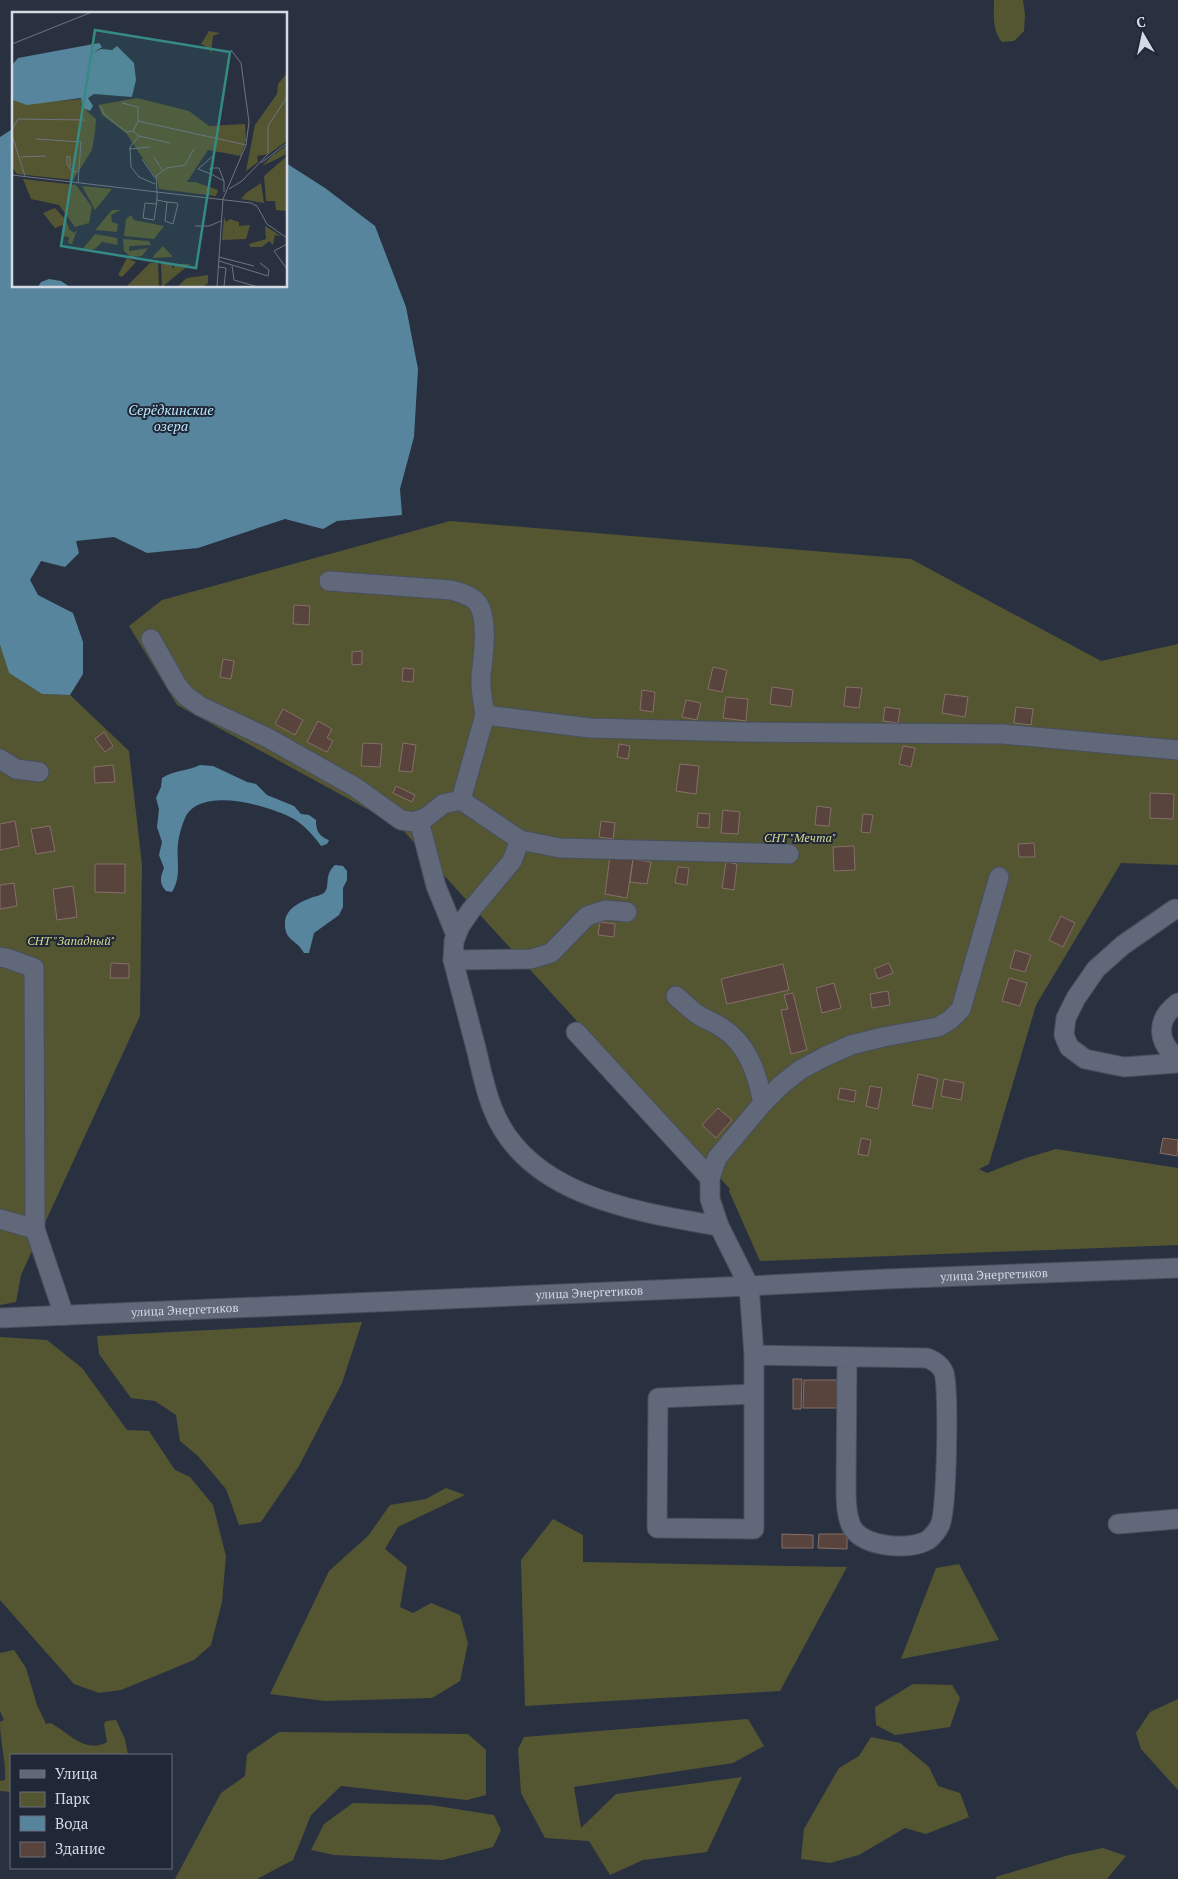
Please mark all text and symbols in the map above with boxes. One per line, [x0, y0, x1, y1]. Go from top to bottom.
north arrow [1118, 10, 1168, 60]
inset map [12, 12, 288, 288]
text: С [1135, 12, 1147, 32]
water label: Серёдкинские озера [128, 400, 214, 435]
park label: СНТ "Мечта" [764, 830, 836, 845]
park label: СНТ "Западный" [27, 933, 115, 948]
street label: улица Энергетиков [939, 1265, 1048, 1284]
street label: улица Энергетиков [534, 1283, 644, 1302]
street label: улица Энергетиков [130, 1300, 239, 1319]
legend [10, 1754, 172, 1869]
text: Улица [55, 1763, 98, 1783]
text: Парк [55, 1788, 91, 1808]
text: Вода [55, 1813, 89, 1833]
text: Здание [55, 1838, 105, 1858]

